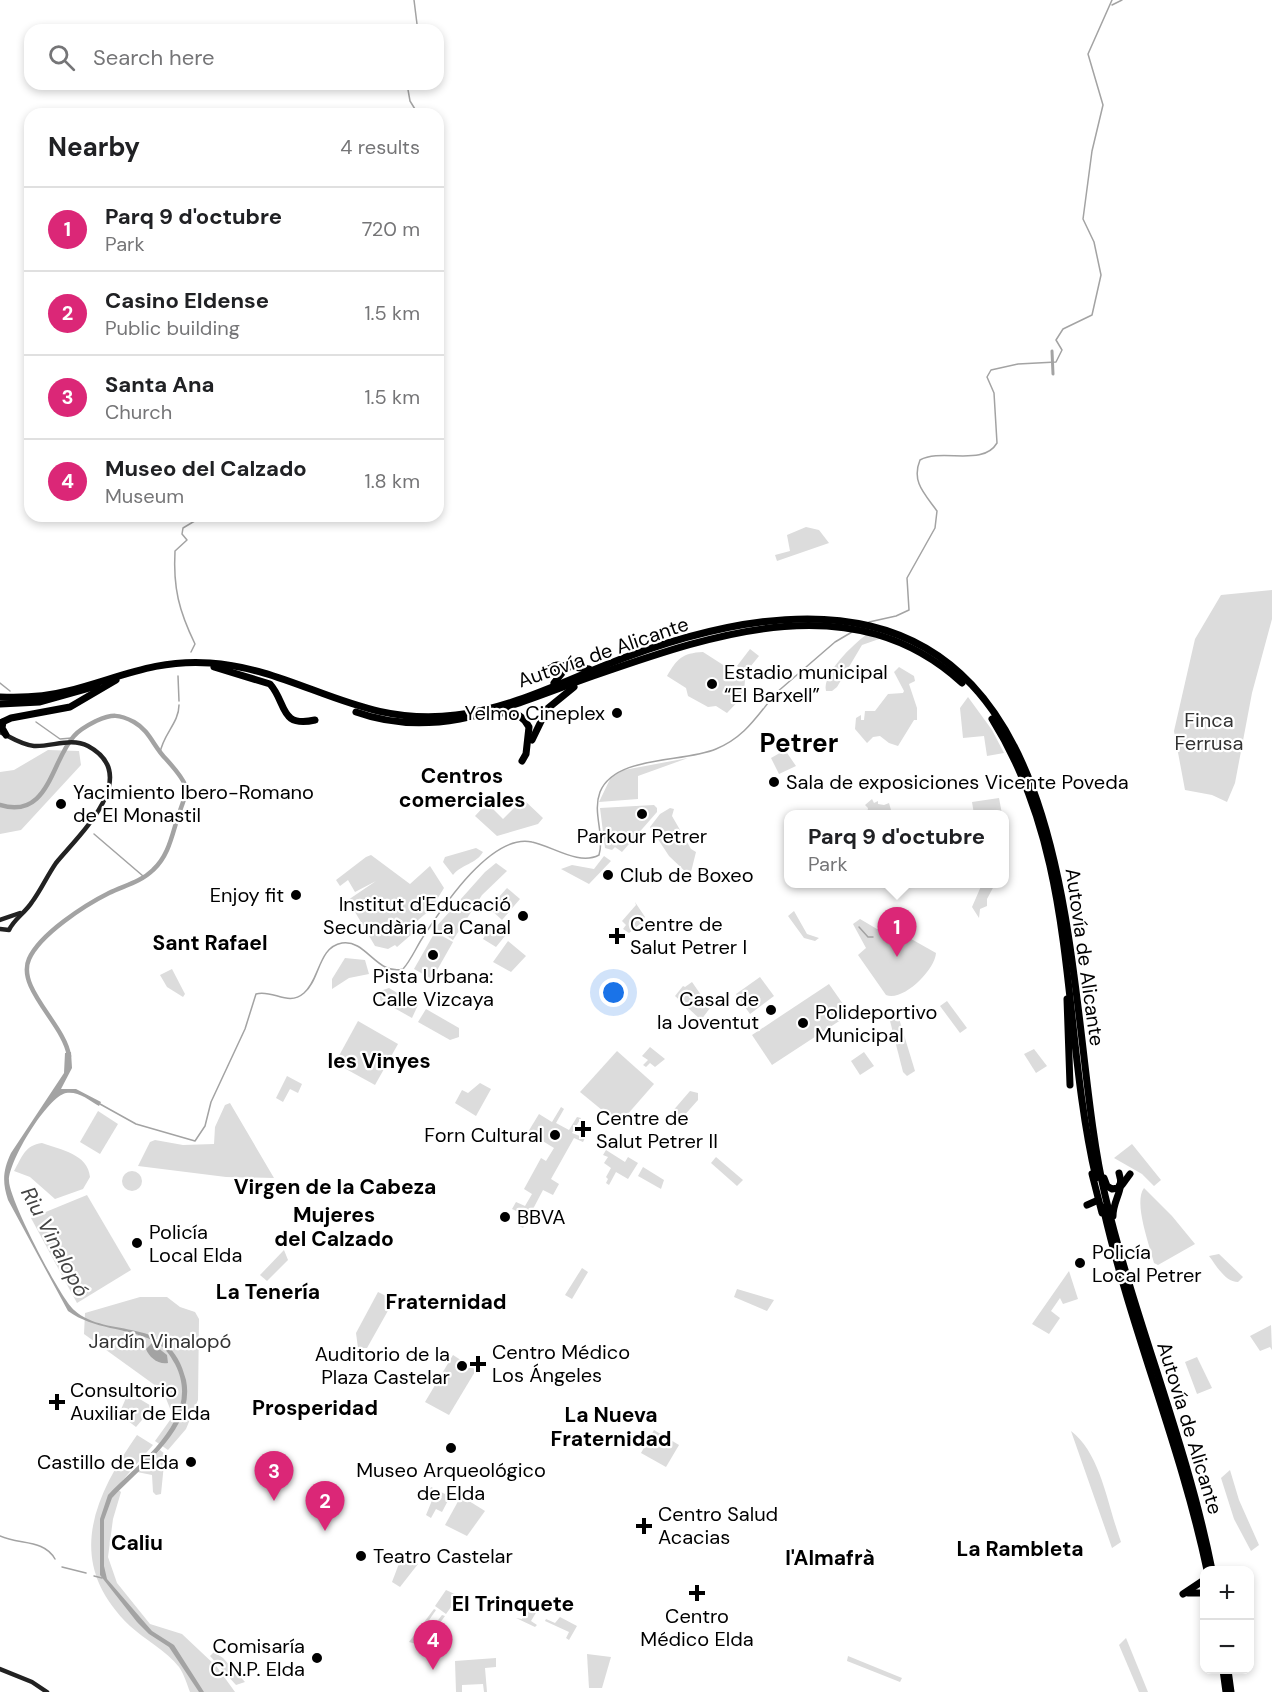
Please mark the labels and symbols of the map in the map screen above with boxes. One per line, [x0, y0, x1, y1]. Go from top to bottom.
street label: Autovía de Alicante [514, 611, 692, 693]
place label: Estadio municipal “El Barxell” [724, 659, 888, 708]
marker: Estadio municipal “El Barxell” [705, 677, 719, 691]
place label: Yelmo Cineplex [465, 700, 605, 726]
marker: Yelmo Cineplex [610, 706, 624, 720]
park label: Finca Ferrusa [1175, 707, 1243, 756]
district label: Petrer [760, 726, 839, 760]
district label: Centros comerciales [399, 762, 525, 814]
place label: Sala de exposiciones Vicente Poveda [786, 769, 1129, 795]
marker: Sala de exposiciones Vicente Poveda [767, 775, 781, 789]
place label: Yacimiento Ibero-Romano de El Monastil [73, 779, 314, 828]
marker: Yacimiento Ibero-Romano de El Monastil [54, 797, 68, 811]
marker: Parkour Petrer [635, 807, 649, 821]
place label: Parkour Petrer [577, 823, 707, 849]
place label: Club de Boxeo [620, 862, 754, 888]
street label: Autovía de Alicante [1060, 866, 1110, 1048]
marker: Club de Boxeo [601, 868, 615, 882]
place label: Enjoy fit [210, 882, 284, 908]
marker: Enjoy fit [289, 888, 303, 902]
place label: Institut d'Educació Secundària La Canal [323, 891, 511, 940]
pin: 1 [878, 908, 916, 957]
marker: Institut d'Educació Secundària La Canal [516, 909, 530, 923]
place label: Centre de Salut Petrer I [630, 911, 747, 960]
marker: Centre de Salut Petrer I [608, 927, 626, 945]
district label: Sant Rafael [152, 929, 268, 957]
marker: Pista Urbana: Calle Vizcaya [426, 948, 440, 962]
place label: Pista Urbana: Calle Vizcaya [372, 963, 494, 1012]
your location [599, 978, 628, 1007]
place label: Casal de la Joventut [657, 986, 759, 1035]
place label: Polideportivo Municipal [815, 999, 937, 1048]
marker: Casal de la Joventut [764, 1003, 778, 1017]
marker: Polideportivo Municipal [796, 1016, 810, 1030]
district label: les Vinyes [327, 1047, 431, 1075]
place label: Centre de Salut Petrer II [596, 1105, 718, 1154]
marker: Centre de Salut Petrer II [574, 1120, 592, 1138]
place label: Forn Cultural [424, 1122, 543, 1148]
marker: Forn Cultural [548, 1128, 562, 1142]
district label: Virgen de la Cabeza [234, 1173, 436, 1201]
water label: Riu Vinalopó [14, 1182, 96, 1302]
district label: Mujeres del Calzado [274, 1201, 394, 1253]
place label: BBVA [517, 1204, 565, 1230]
marker: BBVA [498, 1210, 512, 1224]
place label: Policía Local Elda [149, 1219, 242, 1268]
marker: Policía Local Elda [130, 1236, 144, 1250]
place label: Policía Local Petrer [1092, 1239, 1202, 1288]
marker: Policía Local Petrer [1073, 1256, 1087, 1270]
district label: La Tenería [216, 1278, 320, 1306]
district label: Fraternidad [385, 1288, 507, 1316]
park label: Jardín Vinalopó [89, 1328, 231, 1354]
place label: Centro Médico Los Ángeles [492, 1339, 630, 1388]
street label: Autovía de Alicante [1151, 1339, 1229, 1517]
place label: Auditorio de la Plaza Castelar [315, 1341, 450, 1390]
marker: Centro Médico Los Ángeles [469, 1355, 487, 1373]
marker: Auditorio de la Plaza Castelar [455, 1359, 469, 1373]
place label: Consultorio Auxiliar de Elda [70, 1377, 211, 1426]
marker: Consultorio Auxiliar de Elda [48, 1393, 66, 1411]
district label: Prosperidad [252, 1394, 378, 1422]
district label: La Nueva Fraternidad [550, 1401, 672, 1453]
marker: Museo Arqueológico de Elda [444, 1441, 458, 1455]
place label: Castillo de Elda [37, 1449, 179, 1475]
pin: 3 [254, 1452, 294, 1501]
marker: Castillo de Elda [184, 1455, 198, 1469]
place label: Museo Arqueológico de Elda [356, 1457, 546, 1506]
pin: 2 [306, 1482, 344, 1531]
place label: Centro Salud Acacias [658, 1501, 778, 1550]
marker: Centro Salud Acacias [635, 1517, 653, 1535]
district label: Caliu [111, 1529, 163, 1557]
district label: La Rambleta [956, 1535, 1084, 1563]
place label: Teatro Castelar [373, 1543, 513, 1569]
district label: l'Almafrà [785, 1544, 875, 1572]
marker: Teatro Castelar [354, 1549, 368, 1563]
marker: Centro Médico Elda [688, 1584, 706, 1602]
district label: El Trinquete [452, 1590, 574, 1618]
place label: Centro Médico Elda [640, 1603, 754, 1652]
pin: 4 [414, 1620, 452, 1670]
place label: Comisaría C.N.P. Elda [210, 1633, 305, 1682]
marker: Comisaría C.N.P. Elda [310, 1651, 324, 1665]

